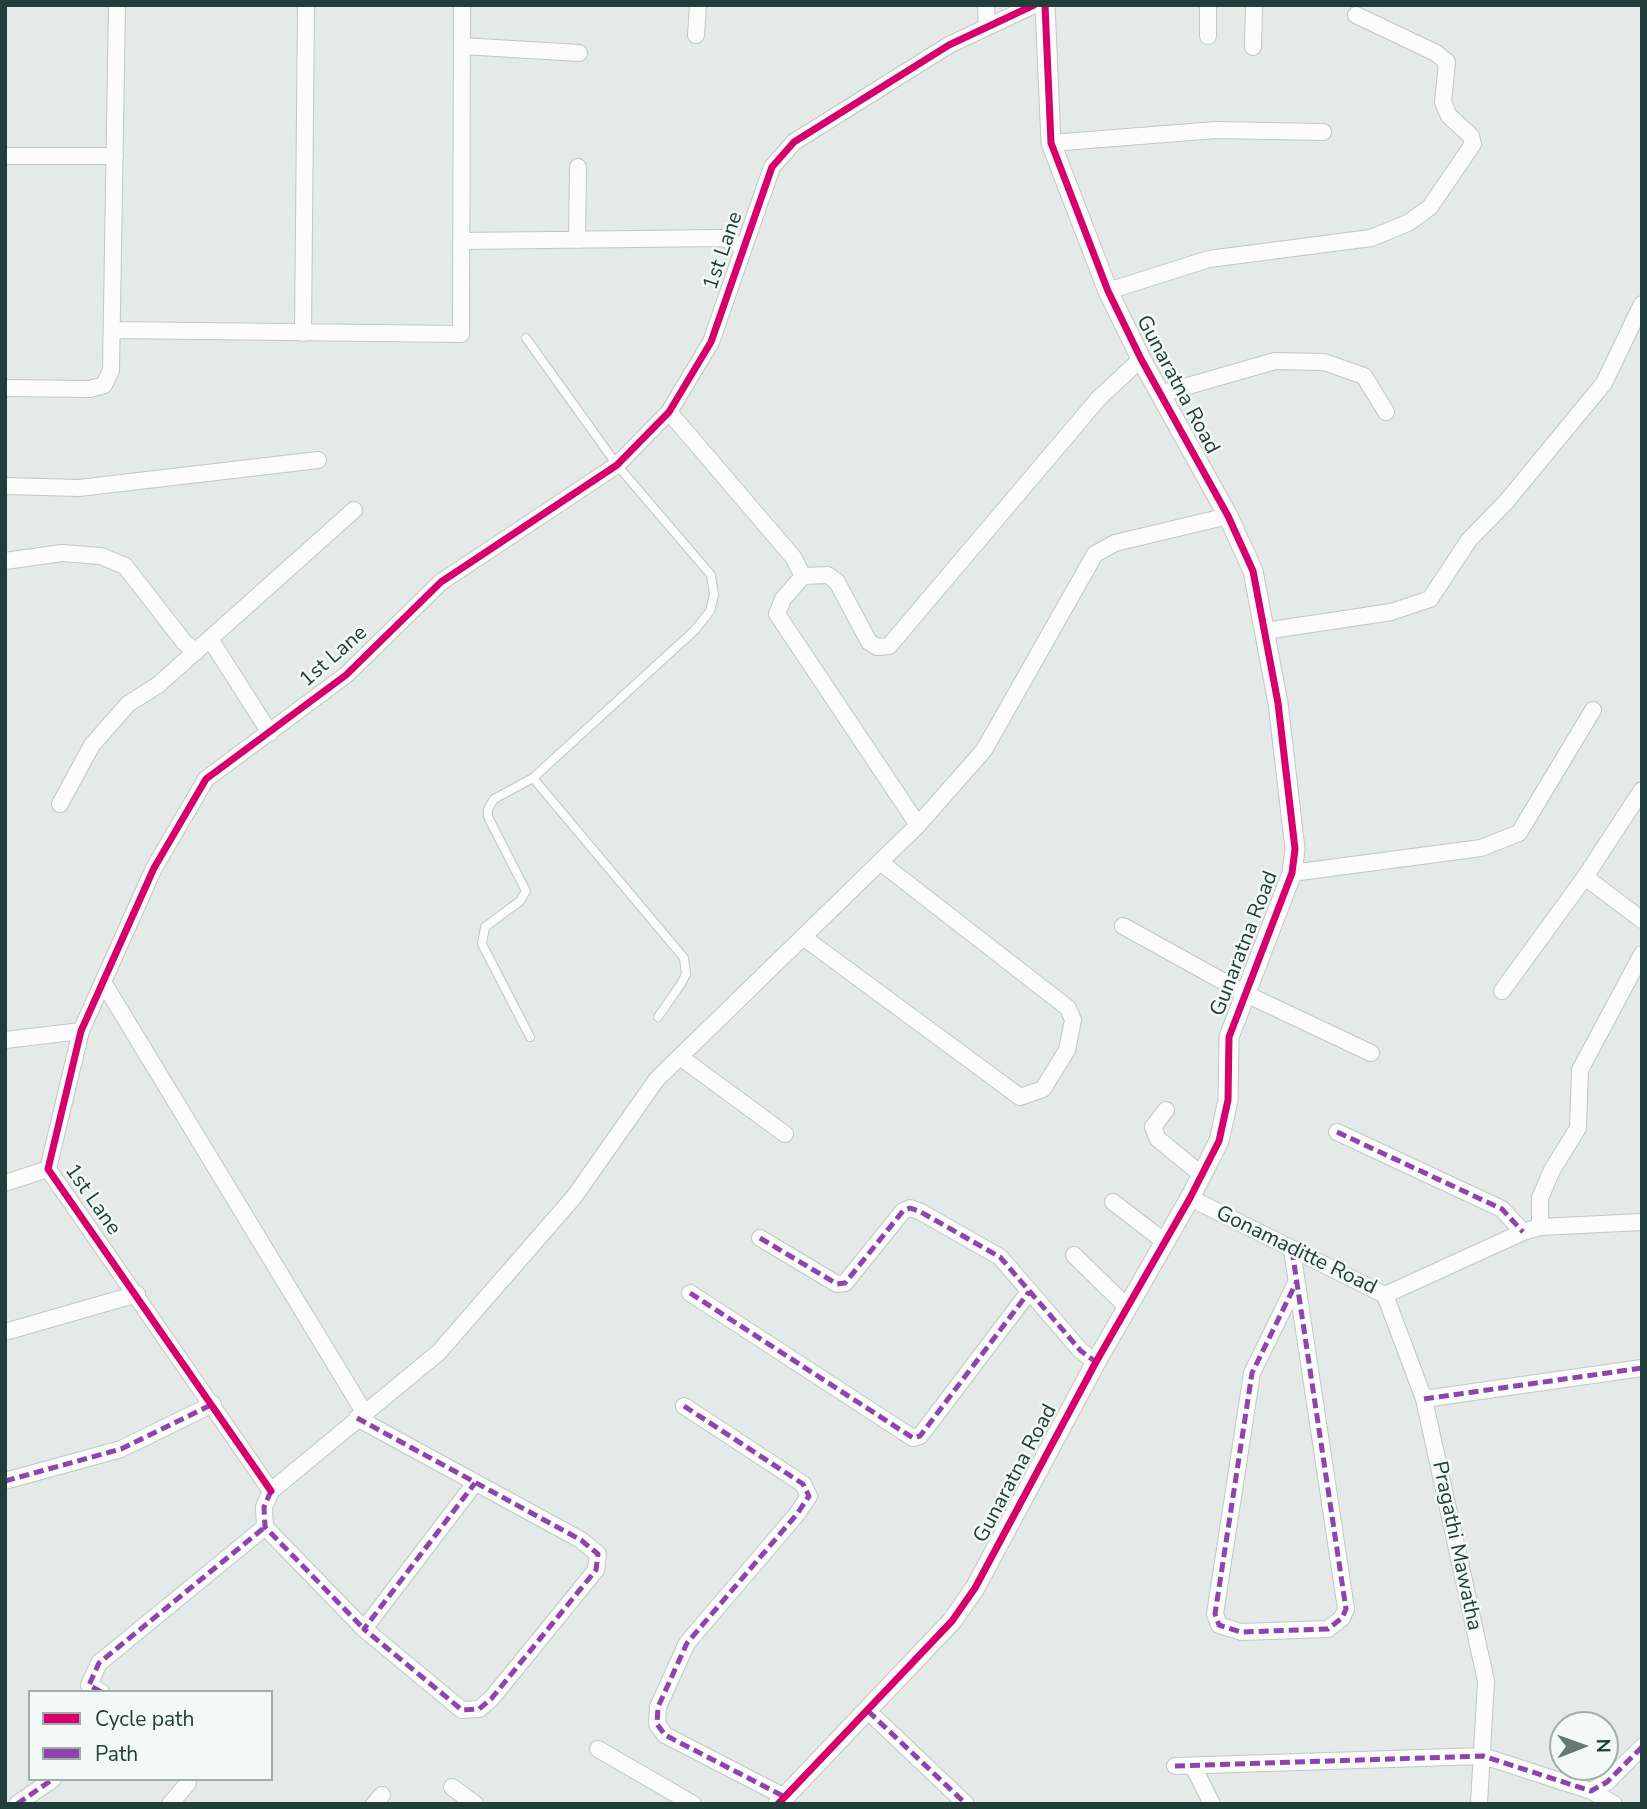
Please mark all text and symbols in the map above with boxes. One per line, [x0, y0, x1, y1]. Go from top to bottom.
street label: 1st Lane [699, 209, 749, 293]
street label: Gunaratna Road [1130, 311, 1224, 459]
street label: 1st Lane [295, 621, 373, 693]
street label: Gunaratna Road [1206, 868, 1284, 1020]
street label: 1st Lane [58, 1160, 126, 1240]
street label: Gonamaditte Road [1211, 1201, 1381, 1301]
street label: Gunaratna Road [969, 1400, 1063, 1548]
street label: Pragathi Mawatha [1426, 1459, 1486, 1633]
legend [28, 1690, 273, 1781]
text: Cycle path [95, 1705, 194, 1733]
north arrow [1549, 1711, 1619, 1781]
text: N [1590, 1738, 1616, 1753]
text: Path [95, 1740, 138, 1768]

